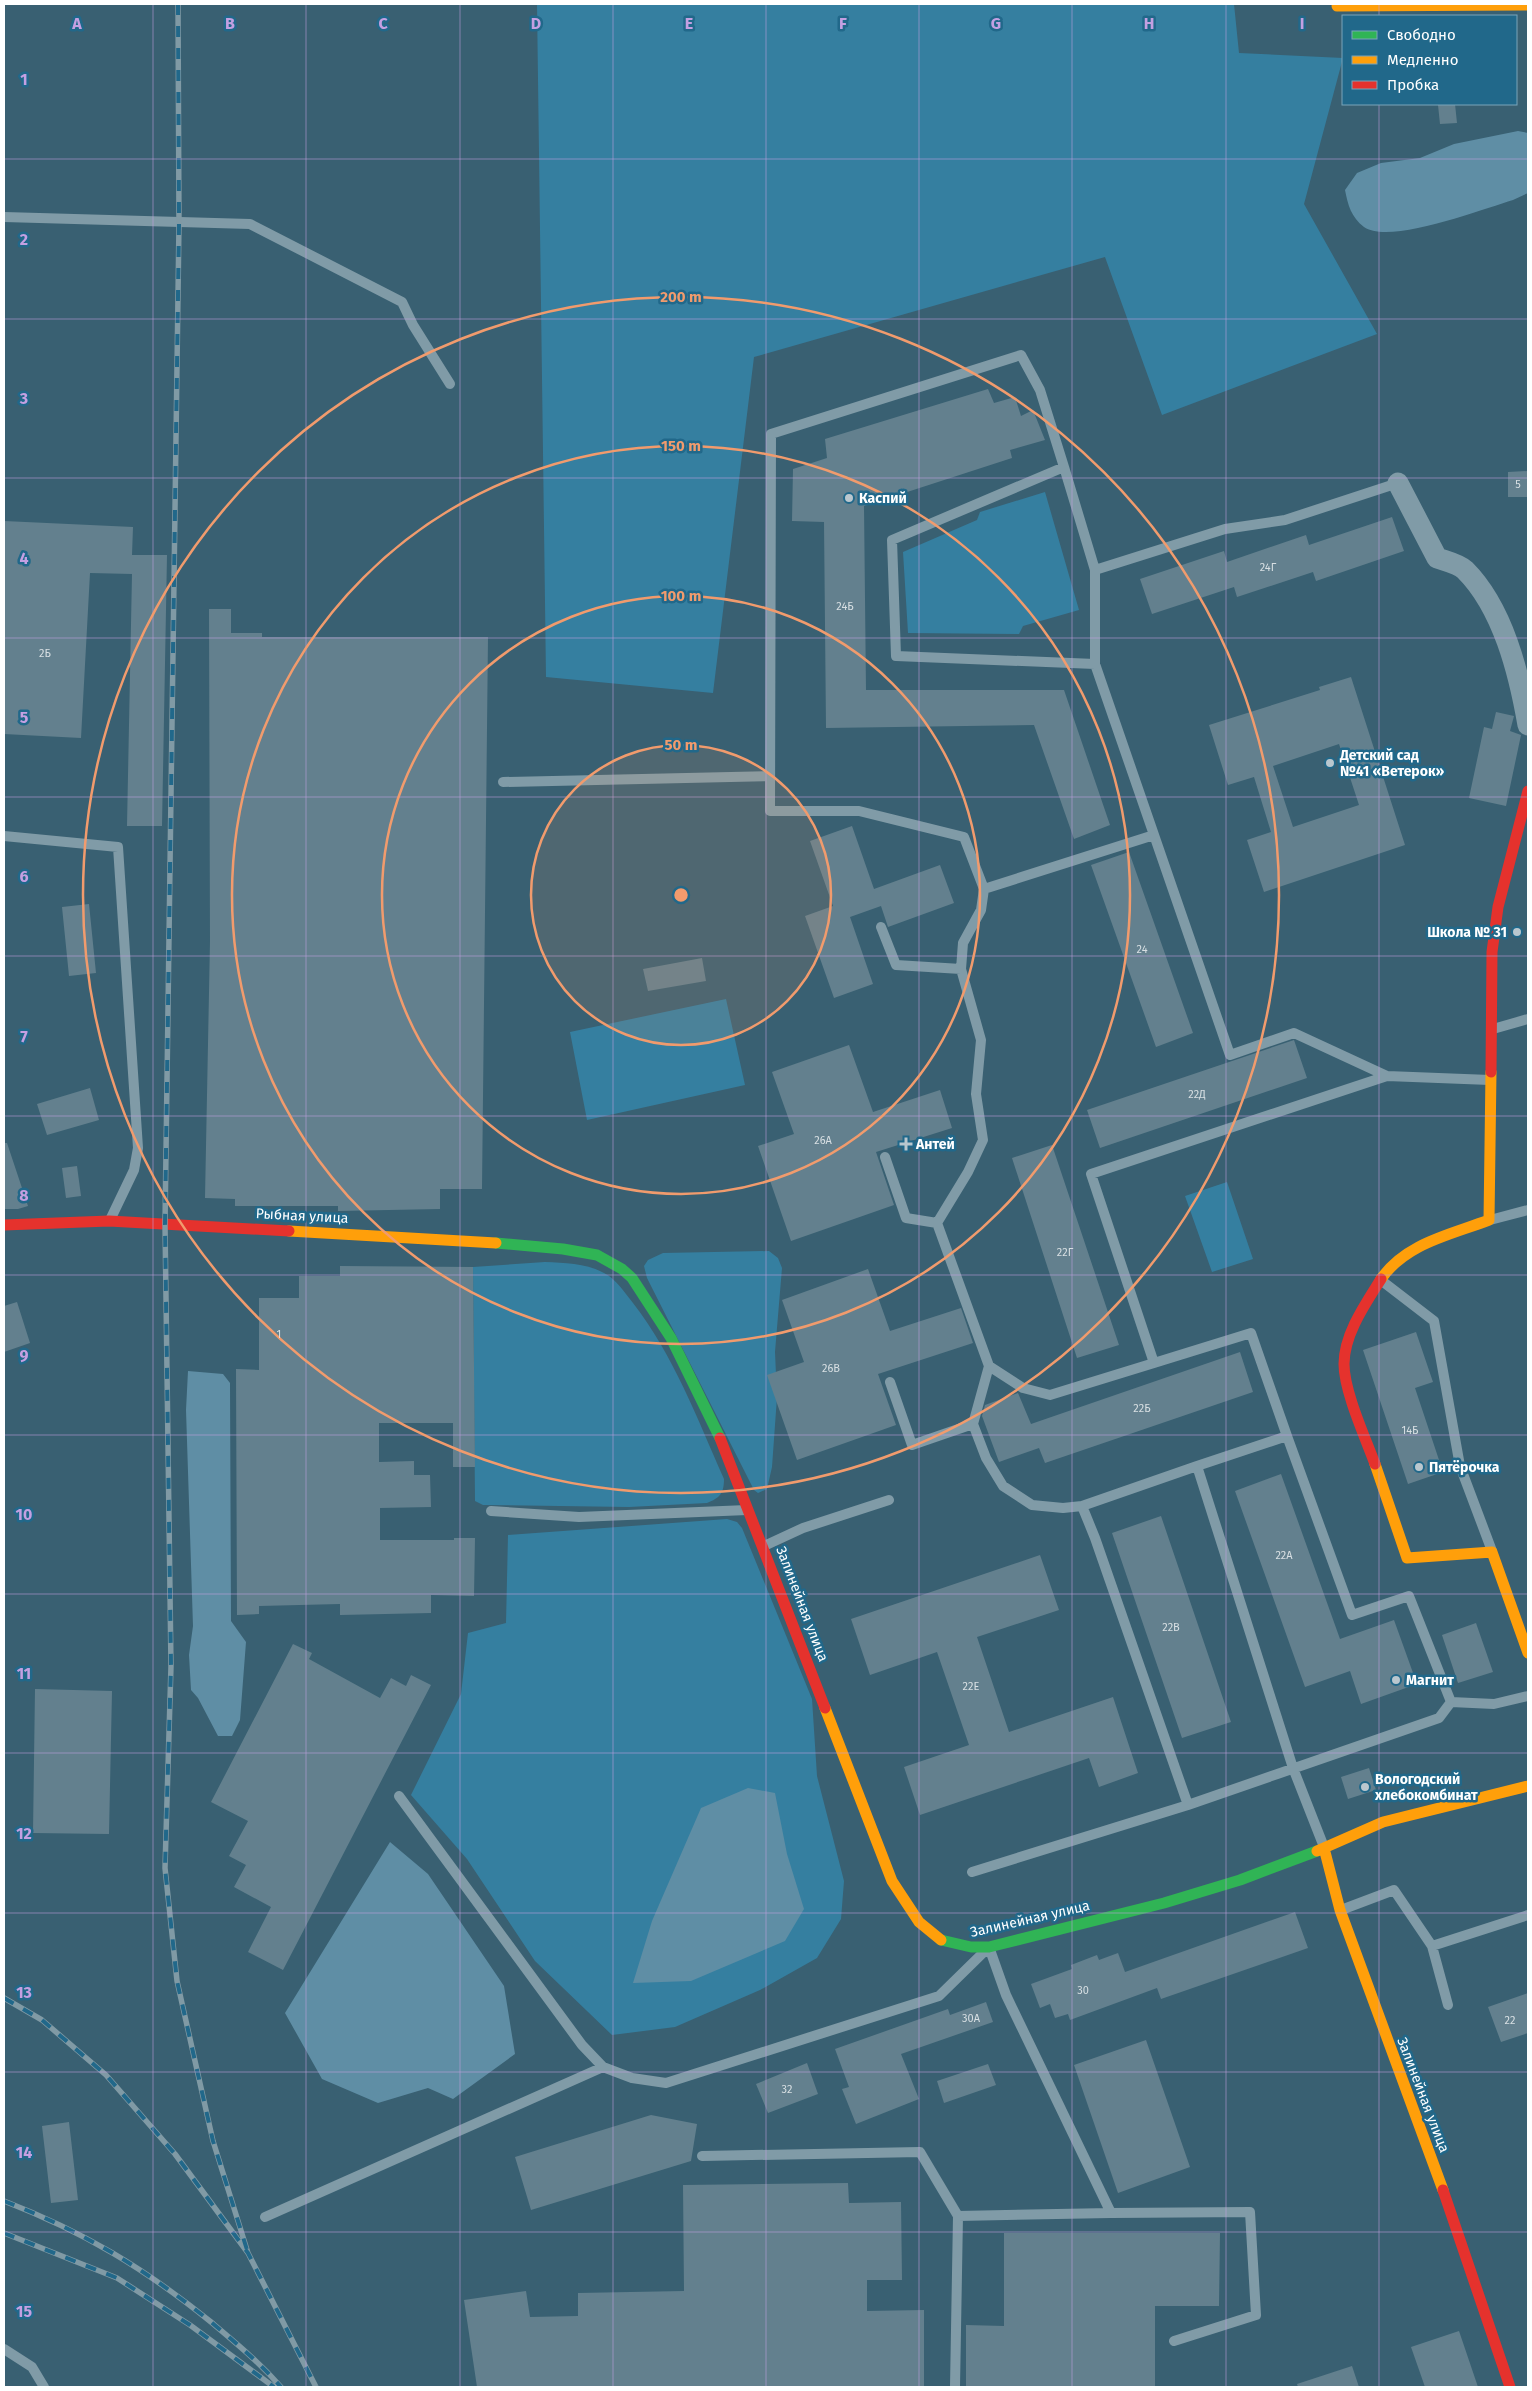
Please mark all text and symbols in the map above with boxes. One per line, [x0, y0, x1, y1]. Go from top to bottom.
text: A [71, 14, 82, 33]
text: B [225, 14, 235, 33]
text: C [378, 14, 388, 33]
text: D [531, 14, 541, 33]
text: E [685, 14, 693, 33]
text: F [839, 14, 847, 33]
text: G [991, 14, 1001, 33]
text: H [1144, 14, 1154, 33]
text: I [1300, 14, 1304, 33]
legend [1342, 15, 1517, 105]
text: Свободно [1387, 26, 1456, 44]
text: Медленно [1387, 51, 1459, 69]
text: 1 [20, 70, 28, 89]
text: Пробка [1387, 76, 1439, 94]
text: 2 [20, 230, 28, 249]
text: 200 m [660, 288, 702, 306]
text: 3 [19, 389, 28, 408]
text: 150 m [661, 437, 701, 455]
house number: 5 [1515, 478, 1521, 491]
place label: Каспий [859, 490, 907, 507]
marker: Каспий [843, 492, 855, 504]
text: 4 [19, 549, 29, 568]
house number: 24Г [1260, 561, 1277, 574]
text: 100 m [661, 587, 701, 605]
house number: 24Б [836, 600, 854, 613]
house number: 2Б [39, 647, 52, 660]
text: 5 [20, 708, 29, 727]
text: 50 m [664, 736, 698, 754]
place label: Детский сад №41 «Ветерок» [1339, 747, 1445, 780]
marker: Детский сад №41 «Ветерок» [1324, 757, 1336, 769]
text: 6 [19, 867, 29, 886]
centre of rings [672, 886, 690, 904]
place label: Школа № 31 [1427, 924, 1507, 941]
marker: Школа № 31 [1511, 926, 1523, 938]
house number: 24 [1137, 943, 1148, 956]
text: 7 [20, 1027, 28, 1046]
house number: 22Д [1188, 1088, 1206, 1101]
house number: 26А [814, 1134, 832, 1147]
place label: Антей [915, 1136, 955, 1153]
marker: Антей [900, 1138, 912, 1150]
text: 8 [19, 1186, 29, 1205]
street label: Рыбная улица [255, 1205, 349, 1227]
house number: 22Г [1057, 1246, 1074, 1259]
house number: 1 [277, 1328, 281, 1341]
text: 9 [20, 1346, 29, 1365]
house number: 26В [822, 1362, 840, 1375]
house number: 22Б [1133, 1402, 1151, 1415]
house number: 14Б [1402, 1424, 1419, 1437]
place label: Пятёрочка [1429, 1459, 1500, 1476]
marker: Пятёрочка [1413, 1461, 1425, 1473]
text: 10 [16, 1505, 32, 1524]
street label: Залинейная улица [772, 1544, 832, 1664]
house number: 22А [1275, 1549, 1293, 1562]
house number: 22В [1162, 1621, 1180, 1634]
text: 11 [17, 1664, 31, 1683]
place label: Магнит [1406, 1672, 1454, 1689]
marker: Магнит [1390, 1674, 1402, 1686]
house number: 22Е [963, 1680, 979, 1693]
place label: Вологодский хлебокомбинат [1374, 1771, 1478, 1804]
marker: Вологодский хлебокомбинат [1359, 1781, 1371, 1793]
text: 12 [16, 1824, 32, 1843]
street label: Залинейная улица [969, 1897, 1091, 1941]
text: 13 [16, 1983, 32, 2002]
house number: 30 [1077, 1984, 1089, 1997]
house number: 30А [962, 2012, 981, 2025]
house number: 22 [1505, 2014, 1515, 2027]
street label: Залинейная улица [1393, 2035, 1453, 2155]
house number: 32 [782, 2083, 792, 2096]
text: 14 [16, 2143, 32, 2162]
text: 15 [16, 2302, 32, 2321]

